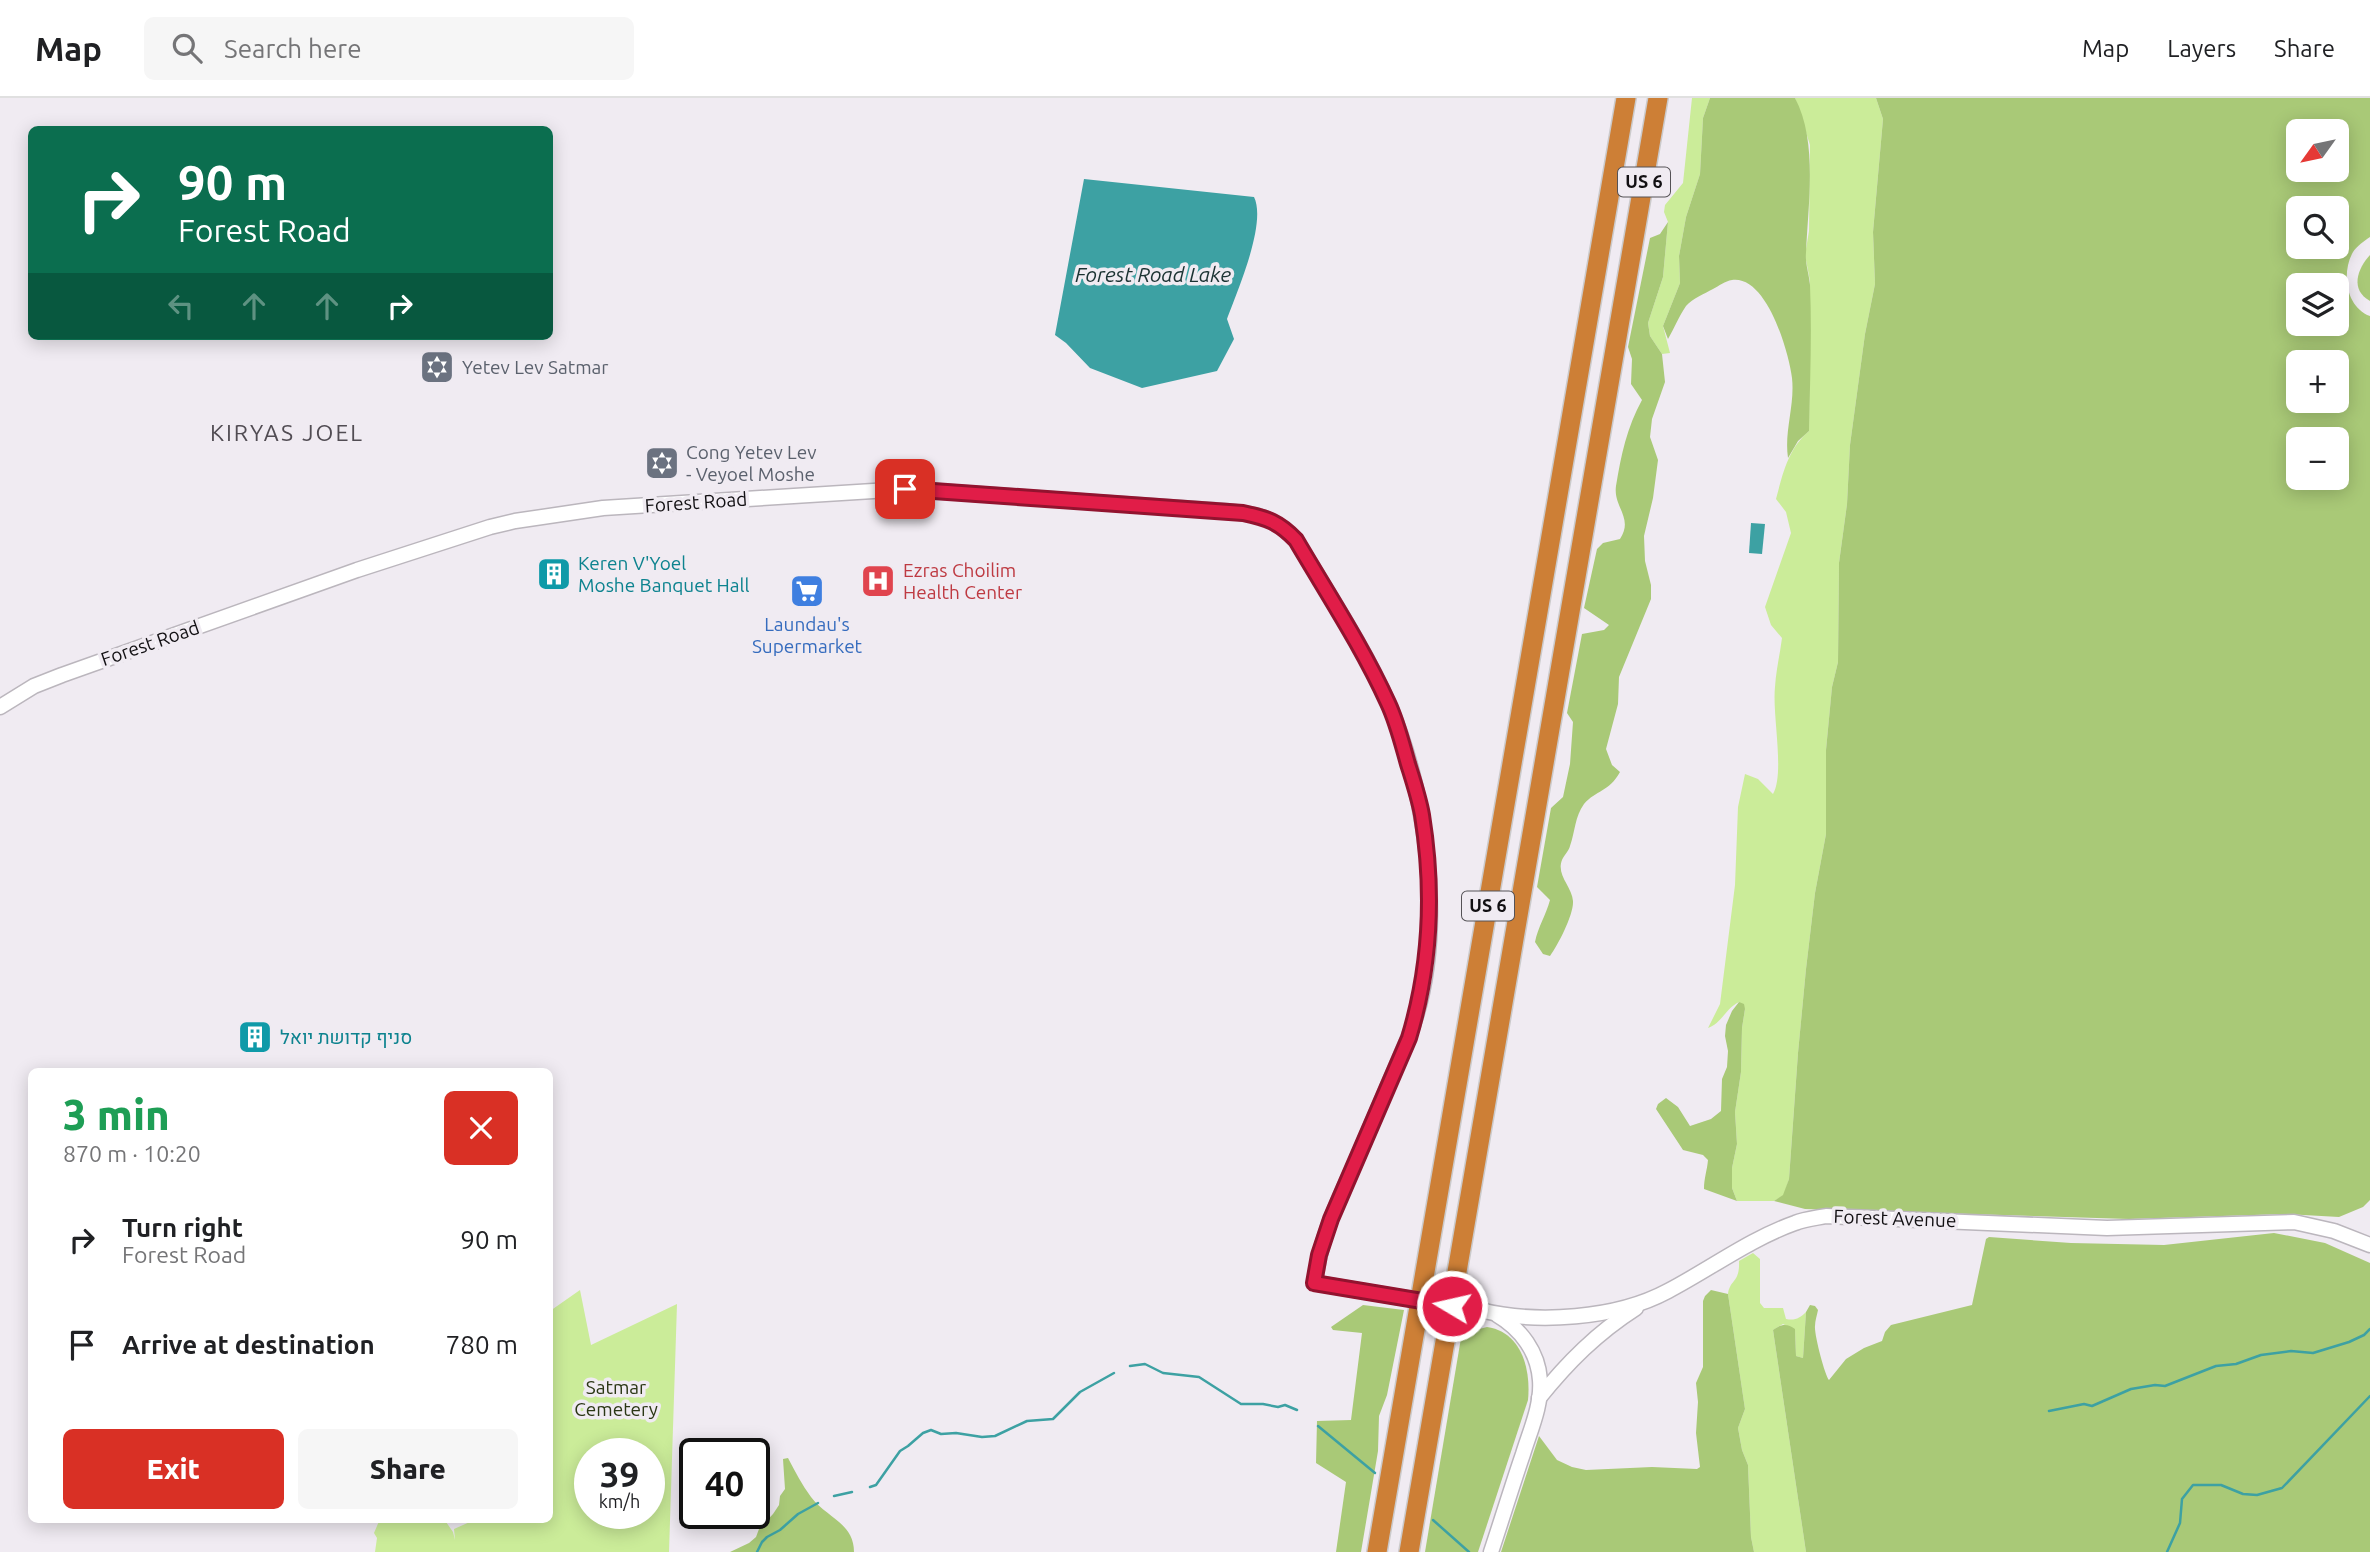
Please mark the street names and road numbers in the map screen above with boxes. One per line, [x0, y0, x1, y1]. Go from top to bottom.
road number: US 6 [1618, 168, 1670, 196]
street label: Forest Road [644, 487, 748, 517]
street label: Forest Road [98, 616, 202, 670]
road number: US 6 [1462, 892, 1514, 920]
street label: Forest Avenue [1833, 1205, 1957, 1231]

